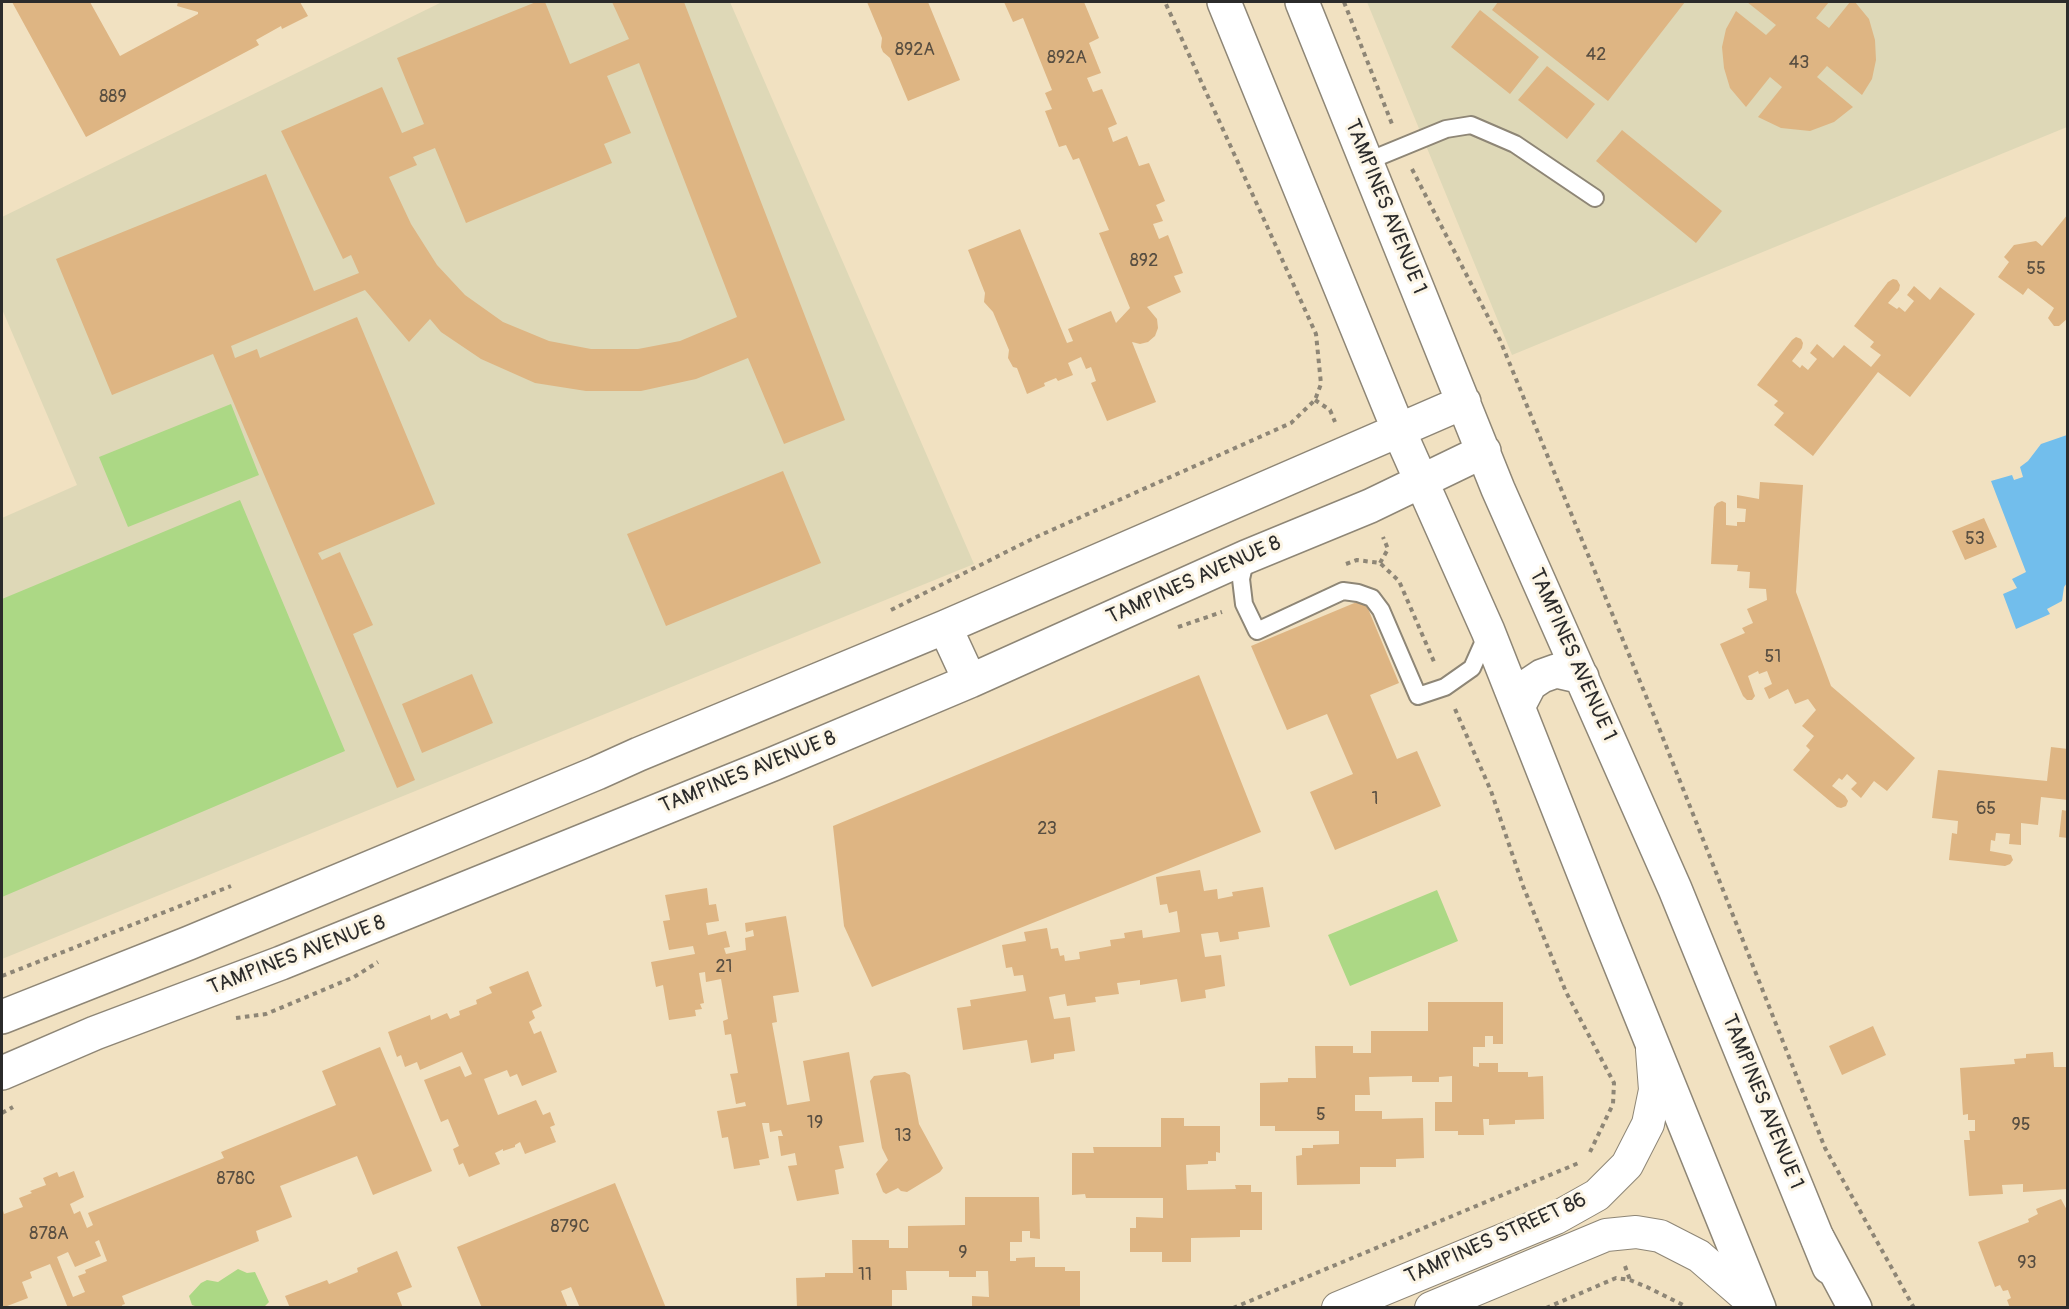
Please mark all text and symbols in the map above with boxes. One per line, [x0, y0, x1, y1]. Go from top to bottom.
house number: 892A [895, 39, 935, 61]
house number: 42 [1586, 44, 1606, 66]
house number: 892A [1047, 47, 1087, 69]
house number: 43 [1789, 52, 1809, 74]
house number: 889 [99, 86, 127, 108]
street label: TAMPINES AVENUE 1 [1339, 116, 1431, 298]
house number: 892 [1130, 250, 1158, 272]
house number: 55 [2026, 258, 2046, 280]
house number: 53 [1965, 528, 1985, 550]
street label: TAMPINES AVENUE 8 [1103, 531, 1285, 631]
street label: TAMPINES AVENUE 1 [1523, 565, 1621, 745]
house number: 51 [1765, 646, 1781, 668]
street label: TAMPINES AVENUE 8 [656, 726, 840, 820]
house number: 1 [1371, 788, 1379, 810]
house number: 65 [1976, 798, 1996, 820]
house number: 23 [1037, 818, 1057, 840]
street label: TAMPINES AVENUE 8 [205, 911, 389, 1001]
house number: 21 [715, 956, 733, 978]
street label: TAMPINES AVENUE 1 [1716, 1011, 1808, 1193]
house number: 5 [1316, 1104, 1326, 1126]
house number: 19 [807, 1112, 823, 1134]
house number: 95 [2011, 1114, 2031, 1136]
house number: 13 [894, 1125, 912, 1147]
house number: 878C [217, 1168, 255, 1190]
street label: TAMPINES STREET 86 [1401, 1188, 1591, 1290]
house number: 879C [551, 1216, 589, 1238]
house number: 878A [29, 1223, 69, 1245]
house number: 9 [958, 1242, 968, 1264]
house number: 93 [2017, 1252, 2037, 1274]
house number: 11 [858, 1264, 872, 1286]

